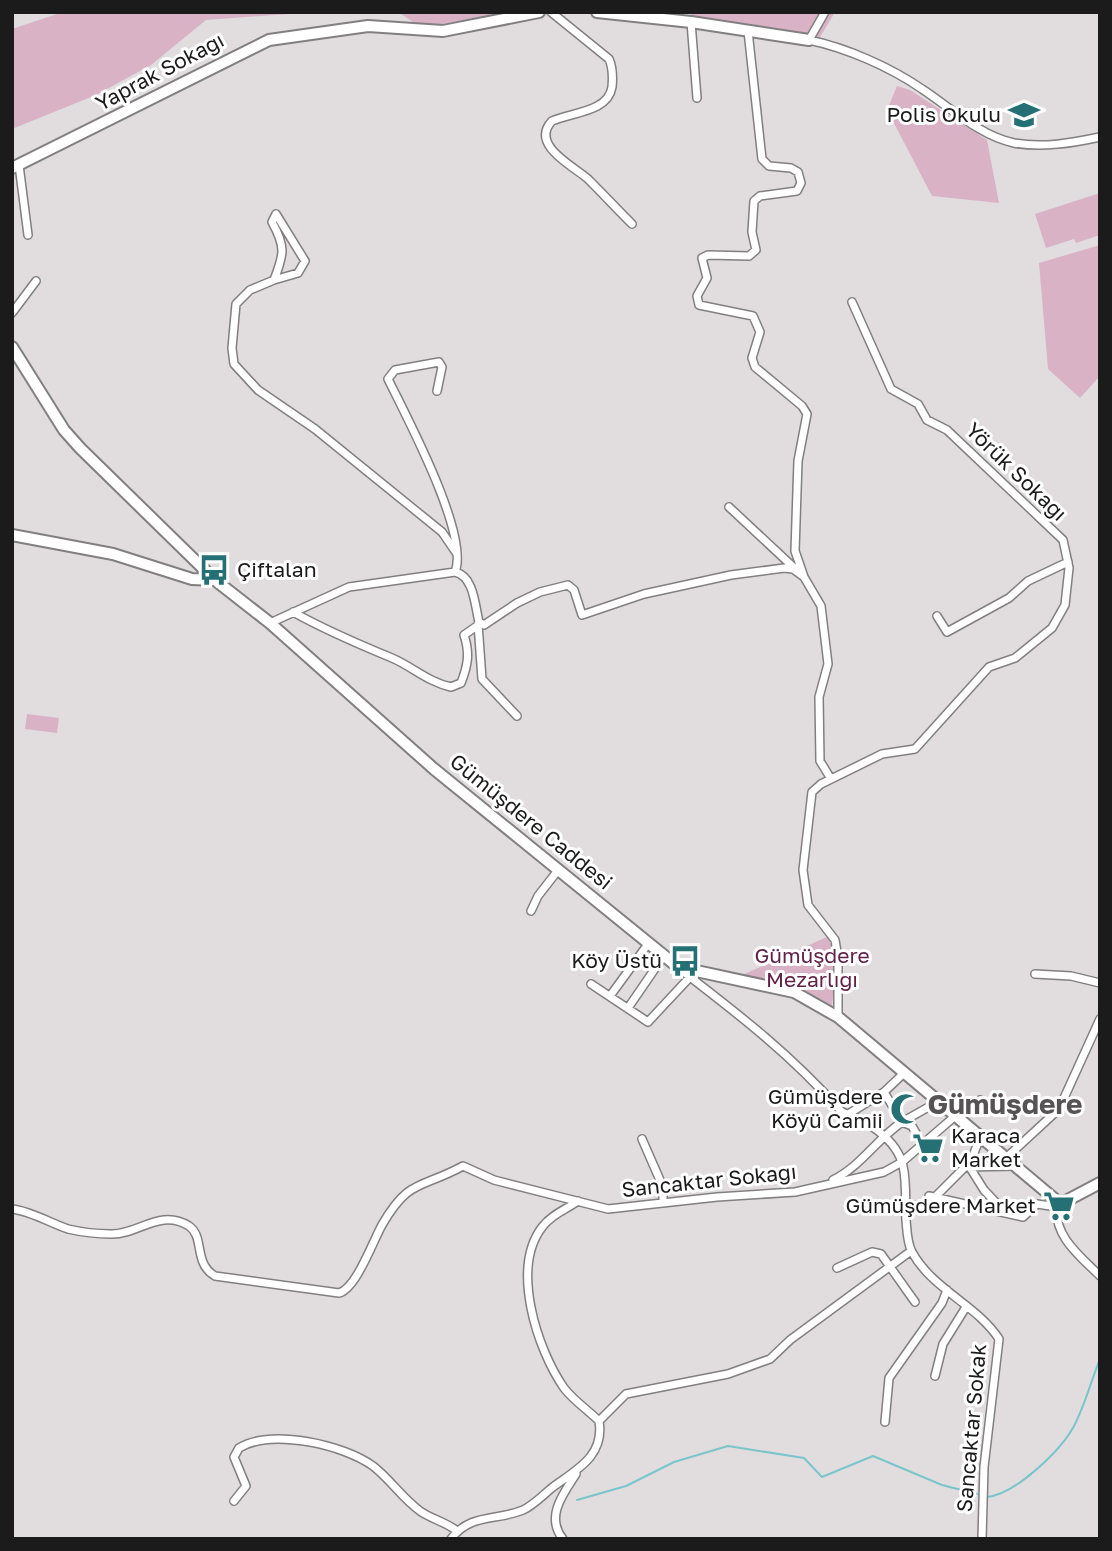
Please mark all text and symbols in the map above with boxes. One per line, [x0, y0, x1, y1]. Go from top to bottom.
street label: Yaprak Sokağı [91, 26, 228, 116]
school or university icon: Polis Okulu [1007, 98, 1041, 132]
place label: Polis Okulu [887, 101, 1001, 127]
street label: Yörük Sokağı [961, 417, 1073, 526]
bus stop icon: Çiftalan [197, 553, 231, 587]
place label: Çiftalan [237, 556, 317, 582]
street label: Gümüşdere Caddesi [445, 748, 618, 895]
park label: Gümüşdere Mezarlığı [754, 942, 870, 992]
bus stop icon: Köy Üstü [668, 944, 702, 978]
place label: Köy Üstü [571, 947, 662, 973]
place label: Gümüşdere Köyü Camii [768, 1083, 883, 1133]
district label: Gümüşdere [928, 1087, 1082, 1120]
mosque icon: Gümüşdere Köyü Camii [889, 1092, 923, 1126]
place label: Karaca Market [951, 1122, 1021, 1172]
supermarket icon: Karaca Market [911, 1131, 945, 1165]
street label: Sancaktar Sokağı [620, 1158, 798, 1202]
supermarket icon: Gümüşdere Market [1042, 1189, 1076, 1223]
place label: Gümüşdere Market [845, 1192, 1036, 1218]
street label: Sancaktar Sokak [951, 1342, 991, 1513]

